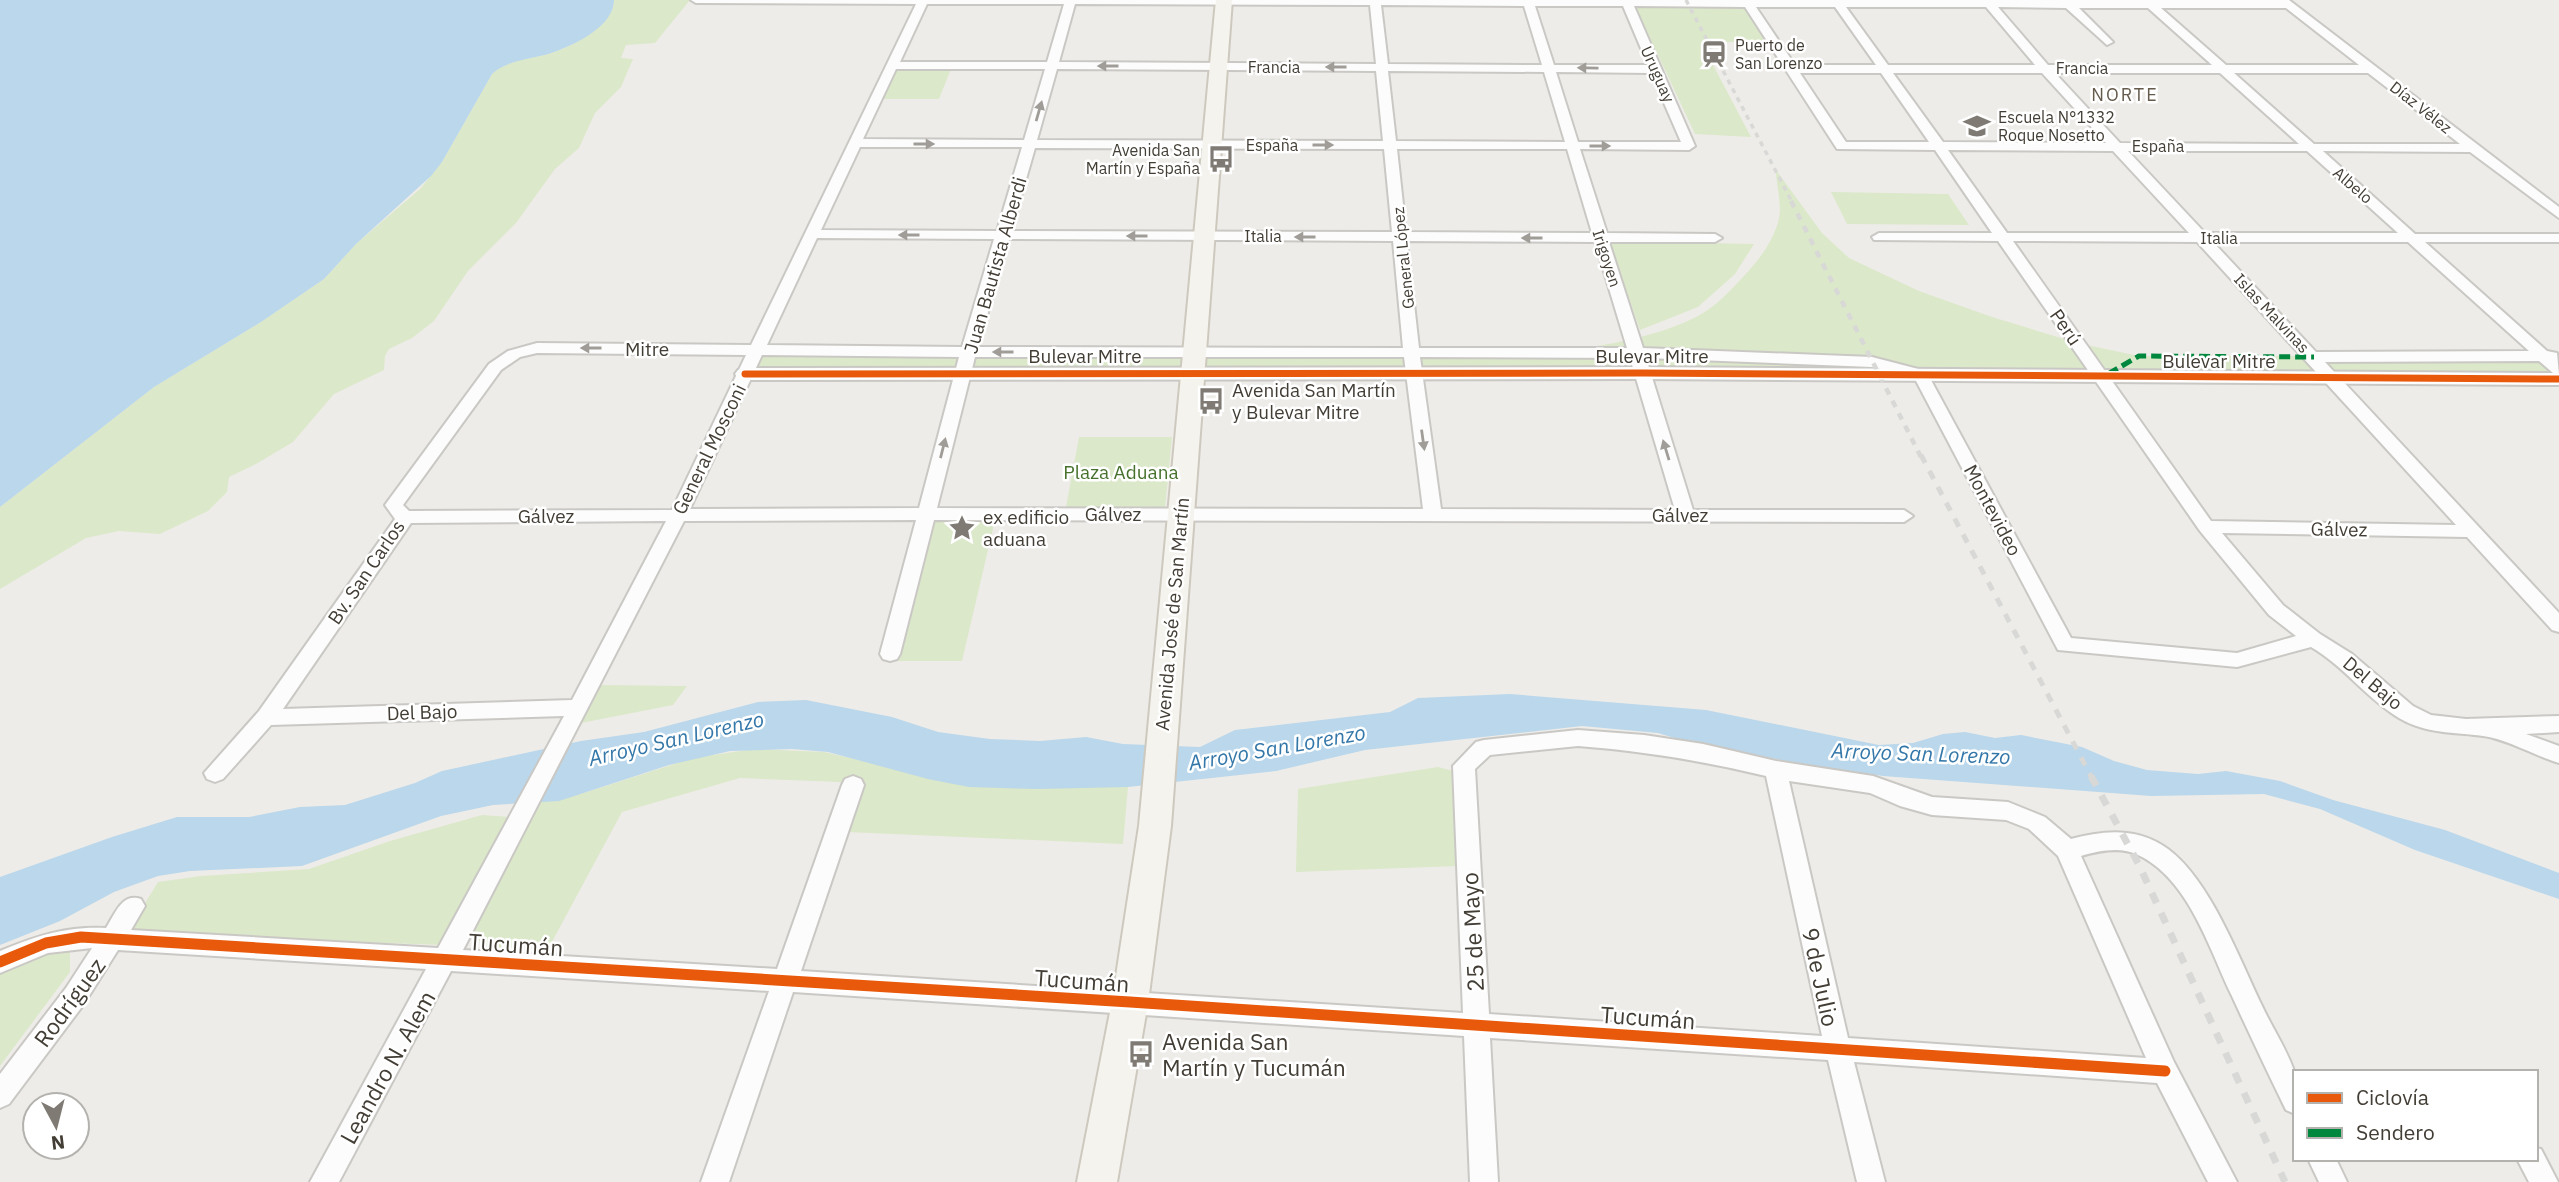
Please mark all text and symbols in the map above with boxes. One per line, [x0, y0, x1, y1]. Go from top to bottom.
place label: Puerto de San Lorenzo [1735, 35, 1822, 73]
station icon: Puerto de San Lorenzo [1699, 39, 1729, 69]
street label: Uruguay [1637, 43, 1679, 105]
street label: Francia [1248, 57, 1301, 77]
street label: Francia [2056, 58, 2109, 78]
one-way arrow [1097, 60, 1119, 72]
one-way arrow [1325, 61, 1347, 73]
one-way arrow [1577, 62, 1599, 74]
street label: Díaz Vélez [2386, 77, 2456, 137]
district label: NORTE [2091, 83, 2159, 106]
one-way arrow [1034, 100, 1045, 122]
place label: Escuela N°1332 Roque Nosetto [1998, 107, 2115, 145]
school or university icon: Escuela N°1332 Roque Nosetto [1962, 111, 1992, 141]
street label: España [1246, 135, 1299, 155]
street label: España [2132, 136, 2185, 156]
one-way arrow [913, 138, 935, 150]
one-way arrow [1312, 139, 1334, 151]
place label: Avenida San Martín y España [1086, 140, 1200, 178]
one-way arrow [1589, 140, 1611, 152]
bus stop icon: Avenida San Martín y España [1206, 144, 1236, 174]
street label: Albelo [2329, 162, 2377, 208]
street label: Juan Bautista Alberdi [958, 174, 1032, 356]
street label: General López [1388, 206, 1418, 310]
street label: Italia [1244, 226, 1282, 246]
street label: Irigoyen [1588, 227, 1626, 289]
street label: Italia [2200, 228, 2238, 248]
one-way arrow [898, 229, 920, 241]
one-way arrow [1125, 230, 1147, 242]
one-way arrow [1293, 231, 1315, 242]
one-way arrow [1521, 232, 1543, 243]
street label: Islas Malvinas [2230, 269, 2314, 357]
street label: Perú [2045, 304, 2087, 350]
street label: Mitre [625, 337, 669, 361]
one-way arrow [580, 342, 602, 354]
street label: Bulevar Mitre [1028, 344, 1142, 368]
street label: Bulevar Mitre [1595, 344, 1709, 368]
one-way arrow [992, 346, 1014, 358]
street label: Bulevar Mitre [2162, 349, 2276, 373]
place label: Avenida San Martín y Bulevar Mitre [1232, 378, 1396, 424]
street label: General Mosconi [667, 380, 751, 518]
bus stop icon: Avenida San Martín y Bulevar Mitre [1196, 386, 1226, 416]
one-way arrow [1418, 430, 1429, 452]
one-way arrow [938, 437, 949, 459]
one-way arrow [1661, 439, 1671, 460]
park label: Plaza Aduana [1063, 460, 1179, 484]
street label: Montevideo [1959, 460, 2027, 560]
street label: Avenida José de San Martín [1150, 496, 1194, 732]
street label: Gálvez [1085, 502, 1142, 526]
street label: Gálvez [1652, 503, 1709, 527]
street label: Gálvez [518, 504, 575, 528]
place label: ex edificio aduana [983, 505, 1069, 551]
place icon: ex edificio aduana [947, 513, 977, 543]
street label: Bv. San Carlos [322, 515, 410, 629]
street label: Gálvez [2310, 517, 2368, 541]
street label: Del Bajo [2338, 651, 2408, 715]
street label: Del Bajo [386, 699, 458, 725]
water label: Arroyo San Lorenzo [584, 704, 767, 772]
water label: Arroyo San Lorenzo [1185, 718, 1368, 777]
water label: Arroyo San Lorenzo [1830, 736, 2011, 770]
street label: 25 de Mayo [1454, 872, 1490, 992]
street label: 9 de Julio [1796, 925, 1846, 1029]
street label: Tucumán [467, 926, 565, 962]
street label: Rodríguez [27, 951, 111, 1053]
street label: Tucumán [1033, 962, 1131, 998]
street label: Leandro N. Alem [332, 985, 442, 1149]
street label: Tucumán [1599, 999, 1697, 1035]
place label: Avenida San Martín y Tucumán [1162, 1026, 1346, 1082]
bus stop icon: Avenida San Martín y Tucumán [1126, 1039, 1156, 1069]
legend [2293, 1070, 2538, 1161]
text: Ciclovía [2356, 1083, 2429, 1111]
north arrow [21, 1091, 91, 1161]
text: Sendero [2356, 1118, 2435, 1146]
text: N [50, 1130, 66, 1156]

